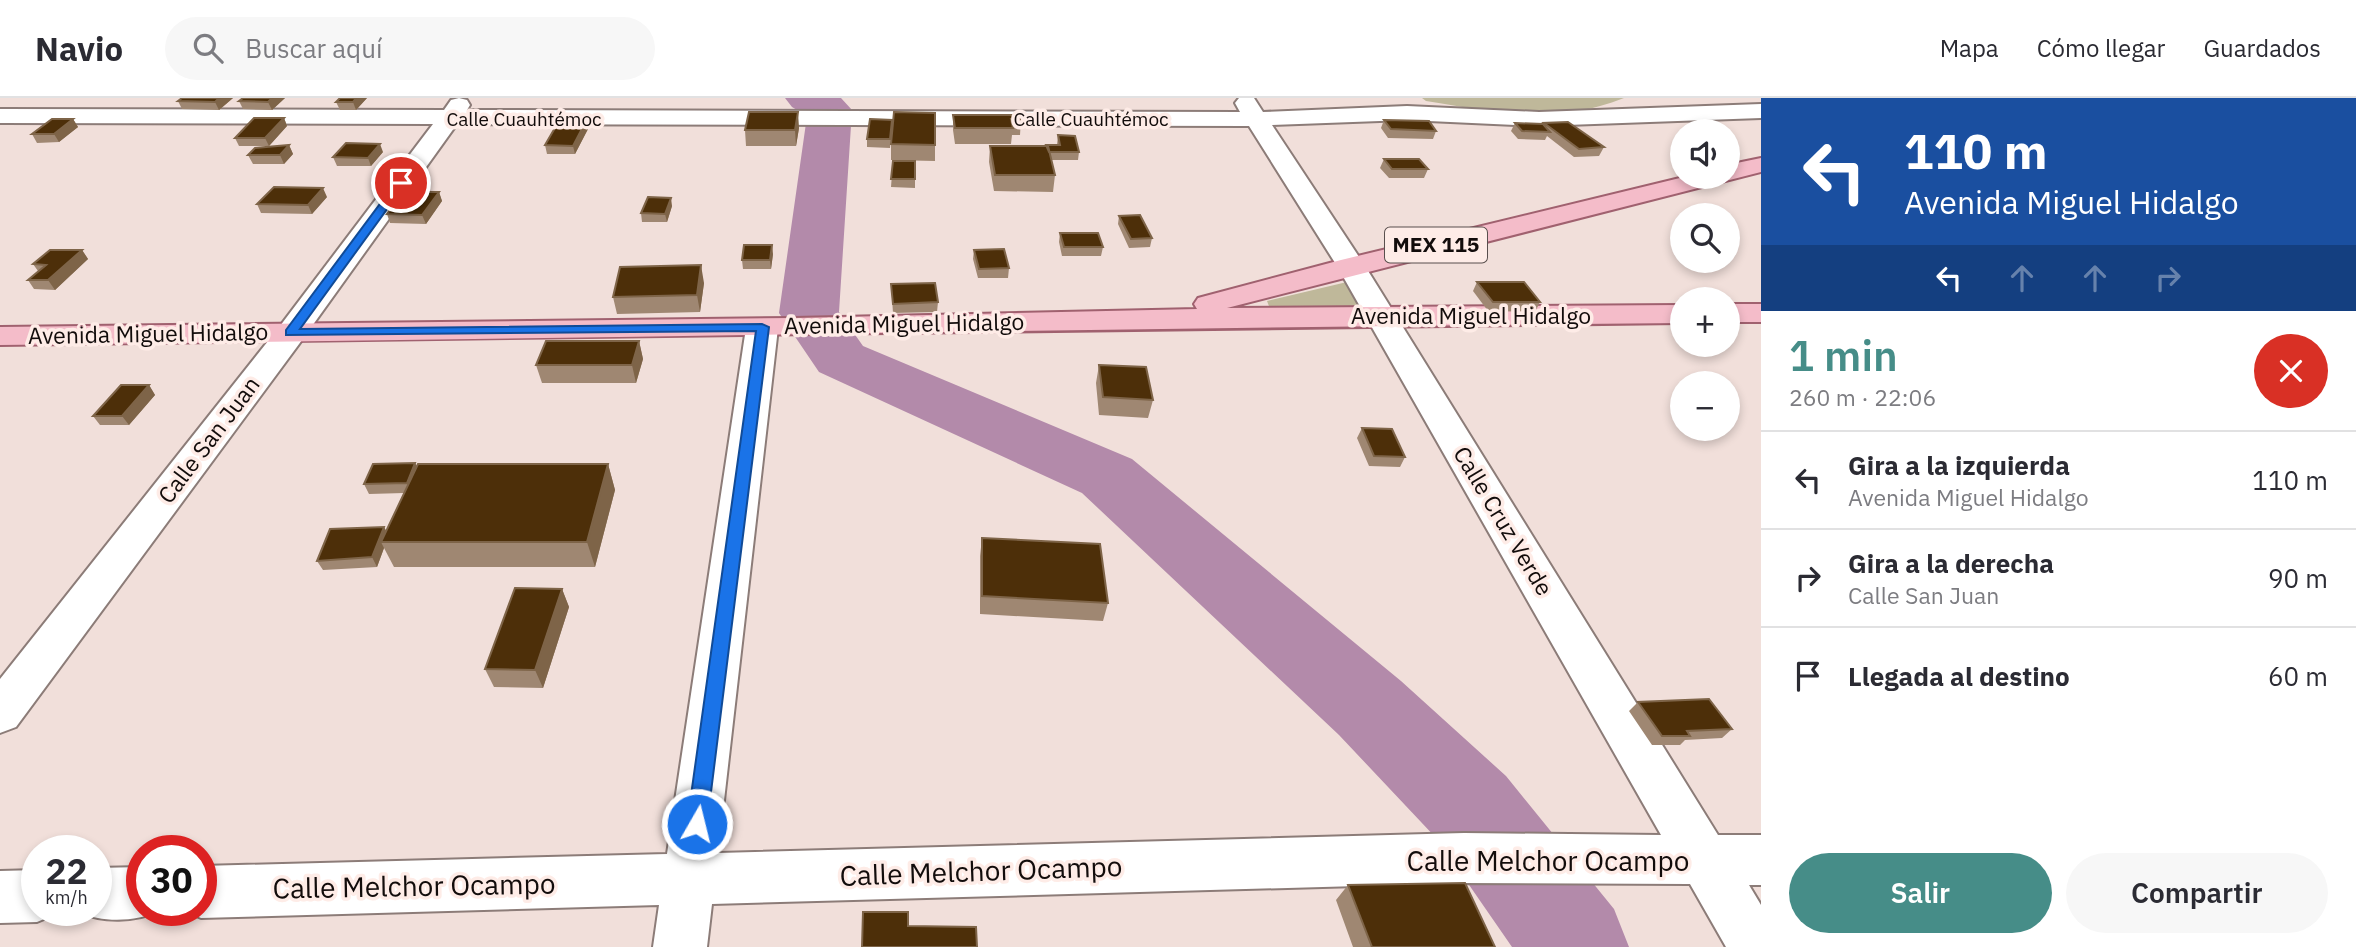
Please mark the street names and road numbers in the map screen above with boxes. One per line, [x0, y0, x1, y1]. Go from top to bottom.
street label: Calle Cuauhtémoc [446, 107, 602, 131]
street label: Calle Cuauhtémoc [1013, 107, 1169, 131]
road number: MEX 115 [1385, 228, 1487, 262]
street label: Avenida Miguel Hidalgo [1351, 300, 1591, 330]
street label: Avenida Miguel Hidalgo [783, 306, 1024, 340]
street label: Avenida Miguel Hidalgo [27, 316, 268, 350]
street label: Calle San Juan [151, 370, 266, 509]
street label: Calle Cruz Verde [1447, 440, 1560, 601]
street label: Calle Melchor Ocampo [1407, 842, 1689, 879]
street label: Calle Melchor Ocampo [839, 847, 1123, 894]
street label: Calle Melchor Ocampo [272, 865, 556, 906]

